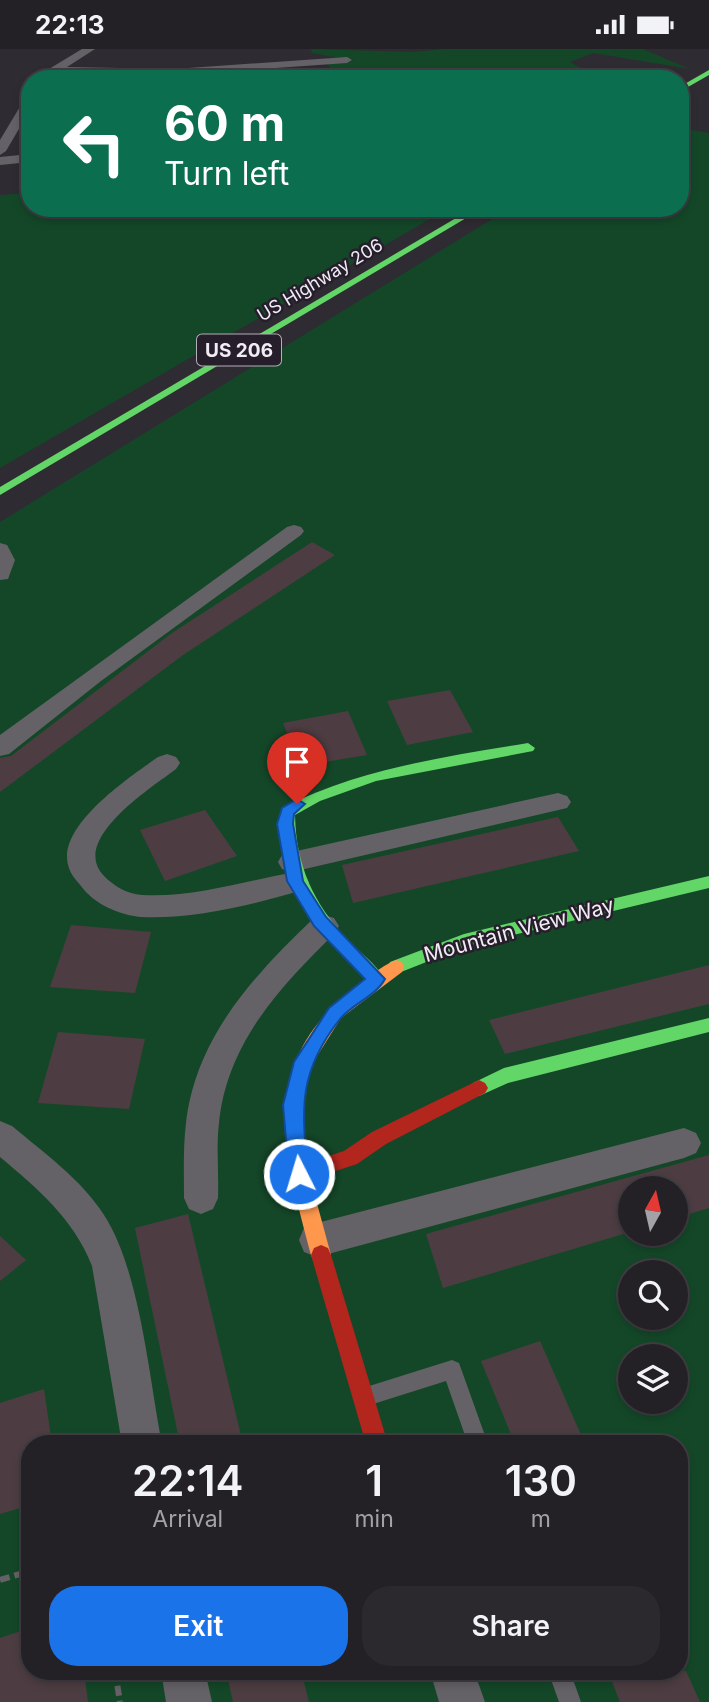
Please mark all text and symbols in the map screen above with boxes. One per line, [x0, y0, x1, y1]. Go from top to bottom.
text: 22:13 [35, 9, 104, 40]
text: 60 m [164, 94, 285, 153]
icon: left [49, 98, 140, 189]
text: Turn left [164, 154, 289, 193]
street label: US Highway 206 [253, 234, 386, 325]
road number: US 206 [197, 335, 281, 365]
pin [267, 732, 327, 804]
icon: arrive [278, 743, 316, 781]
street label: Mountain View Way [421, 892, 617, 967]
position arrow [262, 1137, 336, 1211]
north arrow [618, 1176, 688, 1246]
map controls [618, 1176, 688, 1414]
button: search [618, 1260, 688, 1330]
button: layers [618, 1344, 688, 1414]
text: 22:14 [132, 1455, 243, 1506]
text: 1 [365, 1455, 383, 1506]
text: 130 [505, 1455, 577, 1506]
text: Arrival [152, 1505, 223, 1533]
text: min [354, 1505, 394, 1533]
text: m [531, 1505, 551, 1533]
button: Exit [49, 1586, 348, 1666]
button: Share [362, 1586, 660, 1666]

